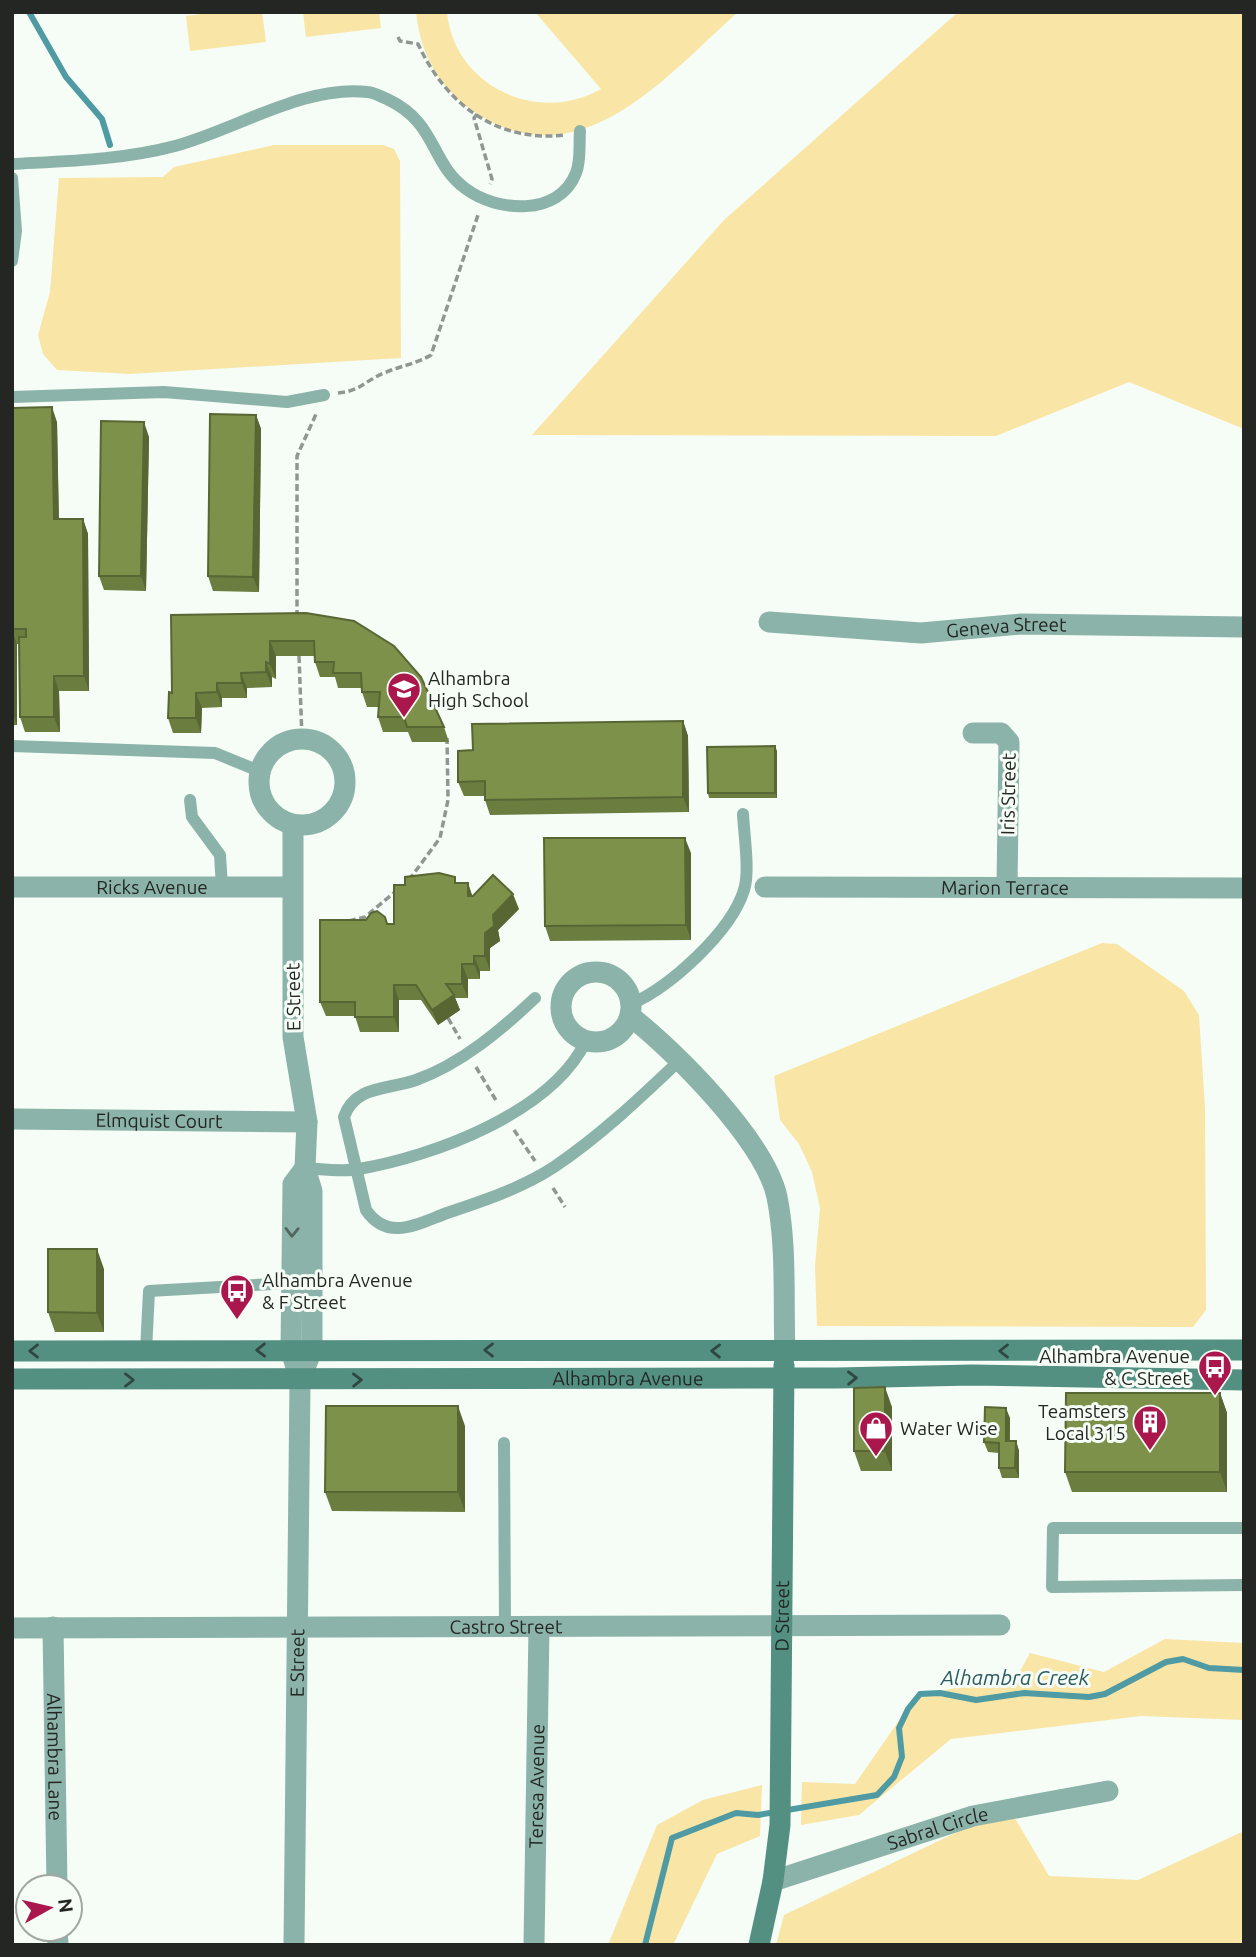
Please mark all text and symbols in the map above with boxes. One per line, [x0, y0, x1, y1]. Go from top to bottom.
street label: Geneva Street [945, 613, 1067, 642]
place label: Alhambra High School [428, 667, 529, 711]
school or university icon: Alhambra High School [385, 670, 423, 719]
street label: Iris Street [996, 752, 1020, 835]
street label: Ricks Avenue [96, 876, 208, 898]
street label: Marion Terrace [941, 876, 1069, 899]
street label: E Street [281, 962, 305, 1031]
street label: Elmquist Court [95, 1109, 223, 1132]
one-way arrow [284, 1227, 299, 1238]
place label: Alhambra Avenue & F Street [262, 1269, 413, 1313]
bus stop icon: Alhambra Avenue & F Street [218, 1272, 256, 1321]
one-way arrow [483, 1342, 494, 1358]
one-way arrow [28, 1343, 39, 1359]
one-way arrow [256, 1343, 267, 1358]
one-way arrow [998, 1343, 1009, 1359]
one-way arrow [711, 1344, 722, 1359]
place label: Alhambra Avenue & C Street [1039, 1345, 1191, 1389]
bus stop icon: Alhambra Avenue & C Street [1196, 1348, 1234, 1397]
street label: Alhambra Avenue [553, 1367, 703, 1389]
one-way arrow [847, 1370, 858, 1386]
one-way arrow [125, 1372, 135, 1388]
one-way arrow [352, 1372, 363, 1387]
place label: Teamsters Local 315 [1038, 1400, 1126, 1444]
building icon: Teamsters Local 315 [1131, 1403, 1169, 1452]
shop icon: Water Wise [857, 1409, 895, 1458]
place label: Water Wise [900, 1417, 998, 1439]
street label: D Street [771, 1580, 793, 1651]
street label: Castro Street [449, 1615, 563, 1638]
street label: E Street [286, 1628, 308, 1697]
water label: Alhambra Creek [940, 1665, 1089, 1689]
street label: Alhambra Lane [43, 1693, 67, 1821]
street label: Teresa Avenue [525, 1724, 548, 1848]
street label: Sabral Circle [884, 1802, 990, 1854]
north arrow [14, 1873, 84, 1943]
text: N [54, 1897, 78, 1914]

